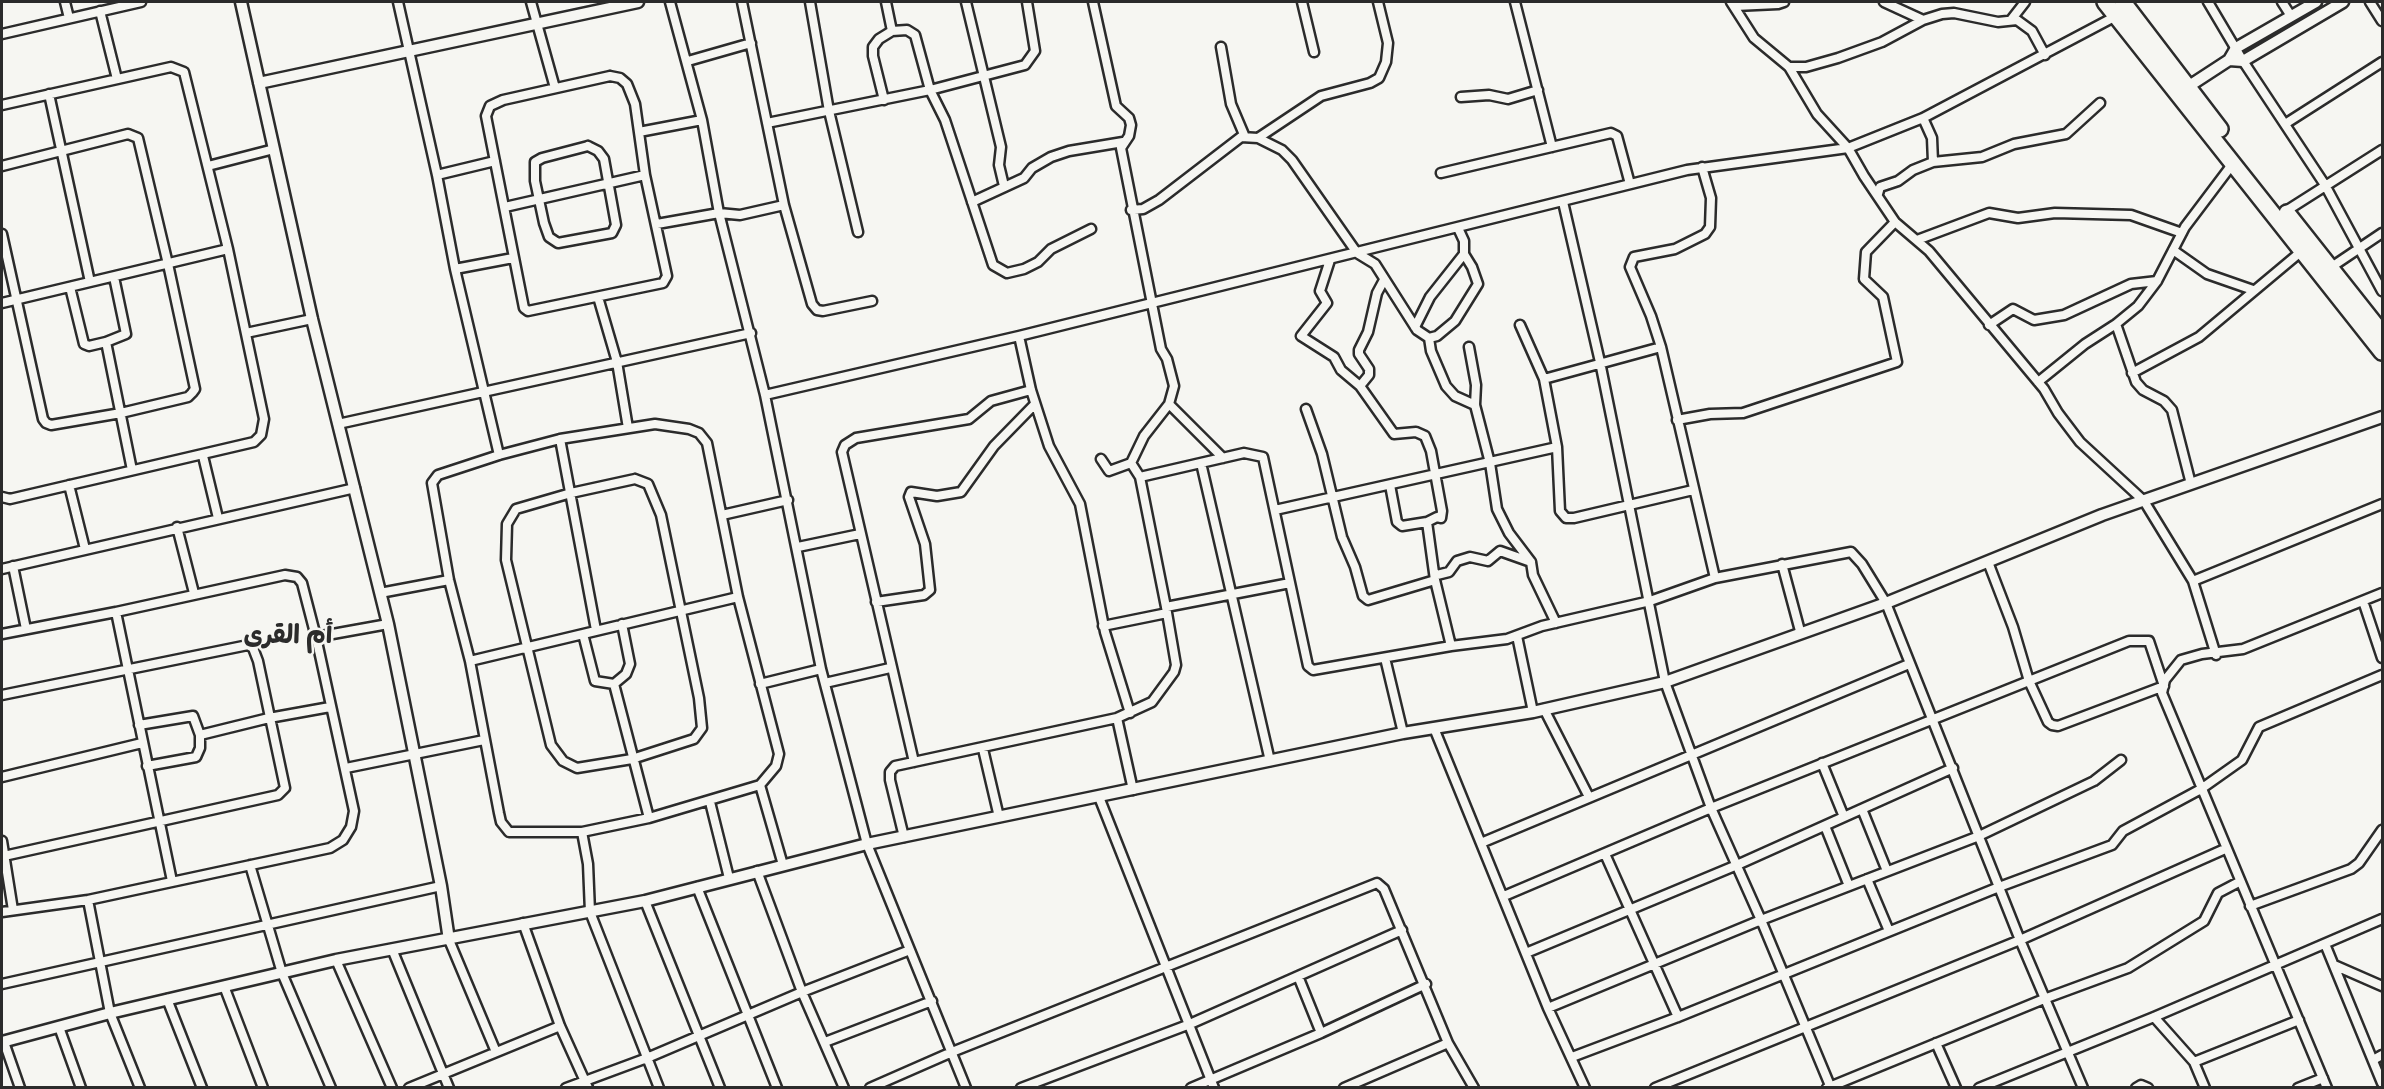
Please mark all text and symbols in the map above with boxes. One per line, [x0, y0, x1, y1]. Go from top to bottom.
district label: أم القرى [244, 623, 332, 655]

